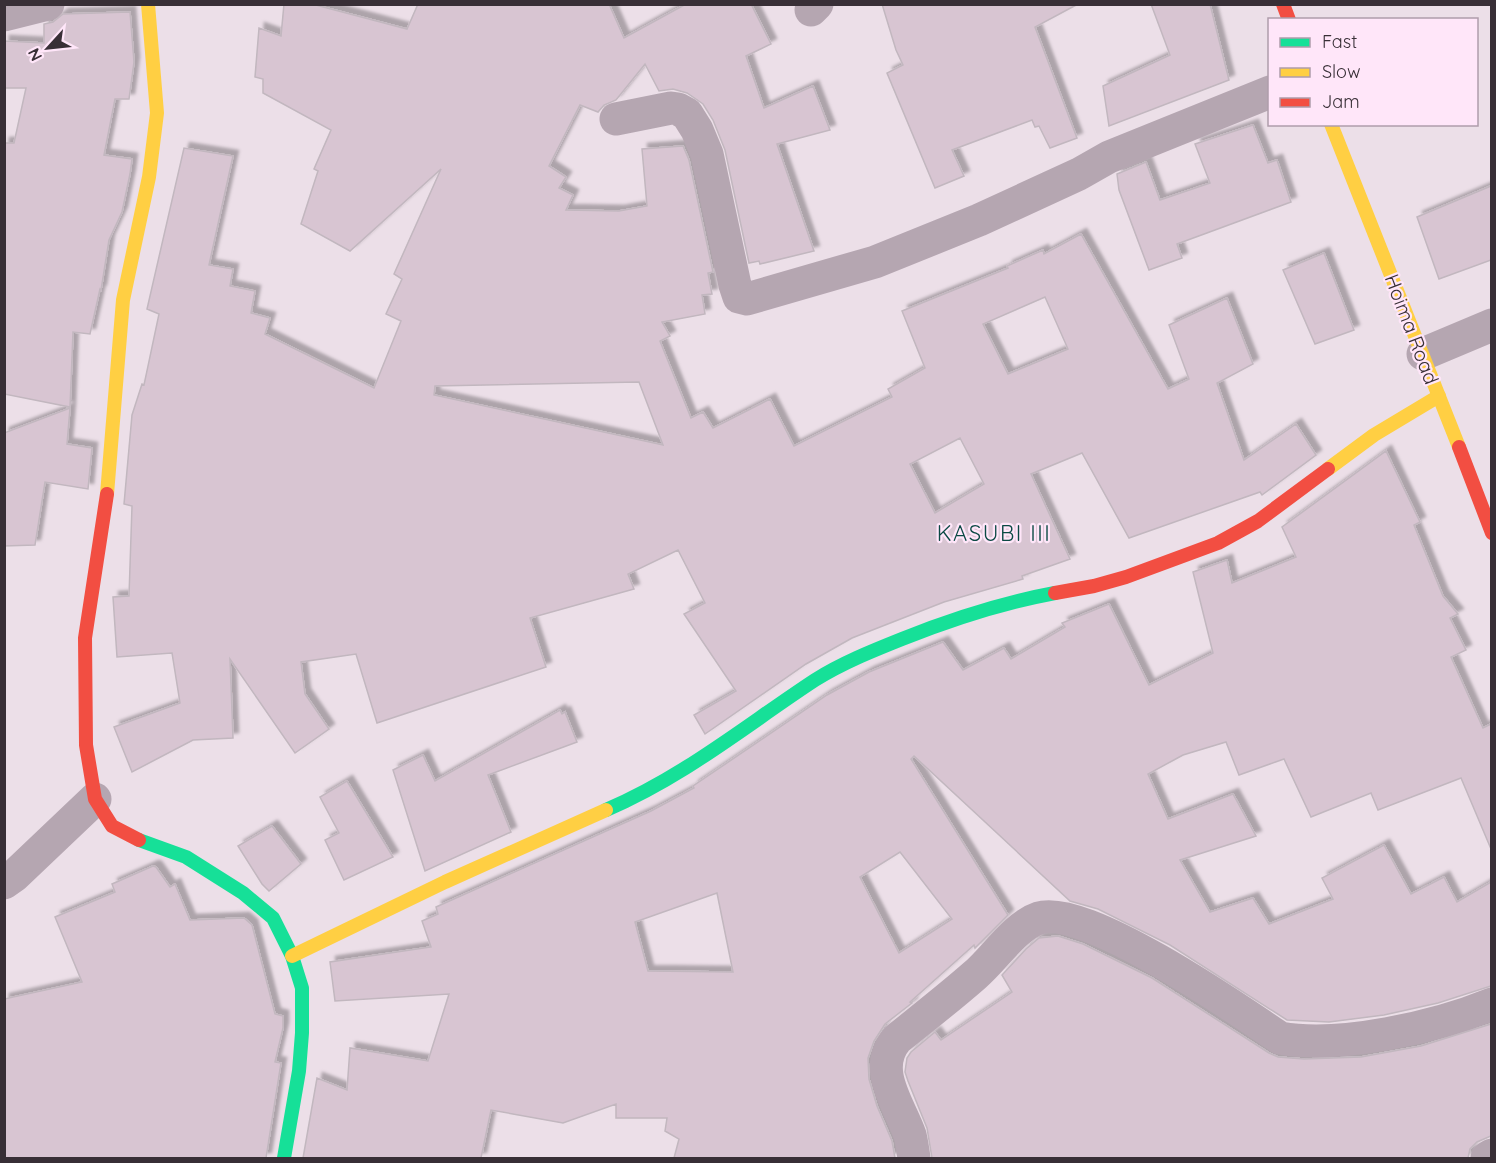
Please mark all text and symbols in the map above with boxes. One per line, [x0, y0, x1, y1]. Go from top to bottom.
north arrow [18, 18, 78, 78]
legend [1268, 18, 1478, 126]
text: Fast [1322, 30, 1357, 53]
text: N [23, 45, 46, 65]
text: Slow [1322, 60, 1360, 83]
text: Jam [1322, 90, 1360, 113]
street label: Hoima Road [1380, 270, 1444, 388]
district label: KASUBI III [937, 519, 1051, 547]

